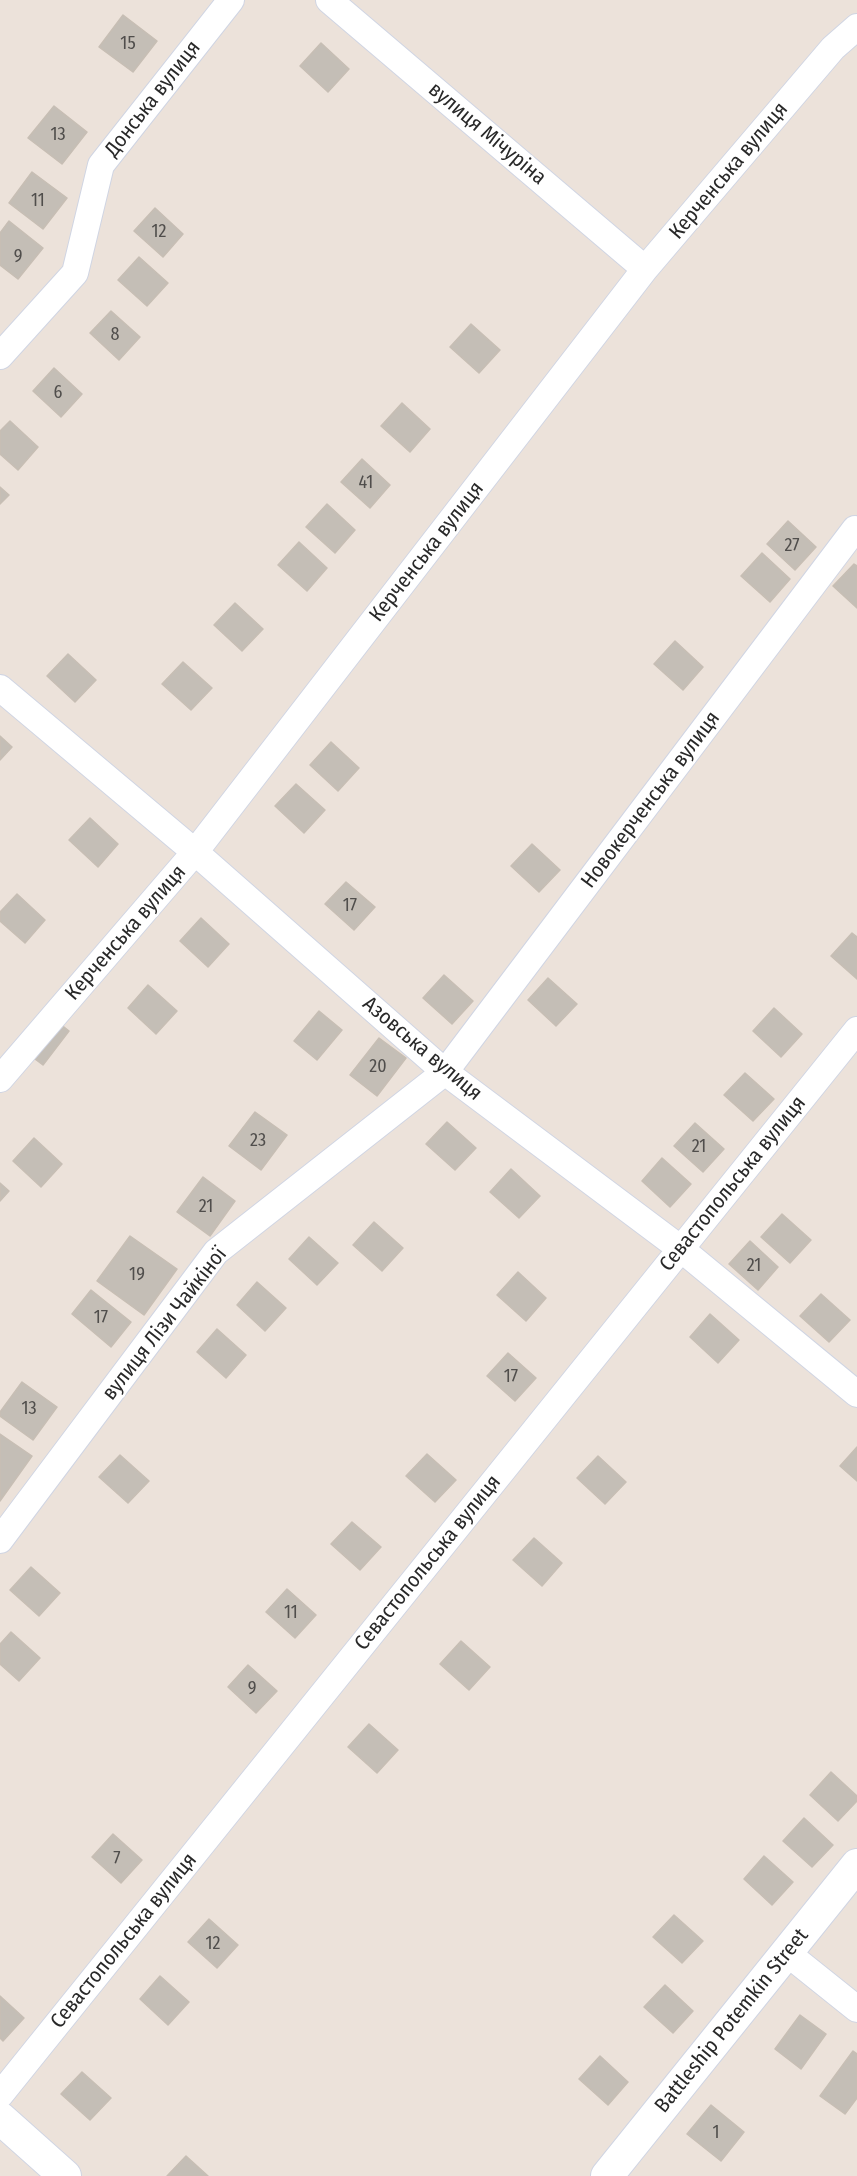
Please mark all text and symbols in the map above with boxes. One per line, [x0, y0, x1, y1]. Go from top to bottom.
house number: 15 [120, 33, 136, 55]
street label: Донська вулиця [100, 36, 206, 162]
street label: вулиця Мічуріна [423, 77, 551, 191]
street label: Керченська вулиця [664, 97, 794, 245]
house number: 13 [50, 124, 66, 146]
house number: 11 [31, 190, 45, 212]
house number: 12 [152, 221, 166, 243]
house number: 9 [14, 246, 22, 268]
house number: 8 [111, 324, 119, 346]
house number: 6 [54, 382, 62, 404]
house number: 41 [359, 472, 373, 494]
street label: Керченська вулиця [364, 477, 490, 627]
house number: 27 [784, 535, 800, 557]
street label: Новокерченська вулиця [576, 707, 726, 893]
street label: Керченська вулиця [60, 860, 192, 1006]
house number: 17 [343, 895, 357, 917]
street label: Азовська вулиця [357, 992, 487, 1106]
house number: 20 [369, 1056, 387, 1078]
street label: Севастопольська вулиця [655, 1091, 811, 1277]
house number: 23 [250, 1130, 266, 1152]
house number: 21 [692, 1136, 706, 1158]
house number: 21 [199, 1196, 213, 1218]
street label: вулиця Лізи Чайкіної [98, 1243, 232, 1405]
house number: 21 [747, 1255, 761, 1277]
house number: 19 [129, 1264, 145, 1286]
house number: 17 [94, 1307, 108, 1329]
house number: 17 [504, 1366, 518, 1388]
house number: 13 [21, 1398, 37, 1420]
street label: Севастопольська вулиця [350, 1470, 506, 1656]
house number: 11 [284, 1602, 298, 1624]
house number: 9 [248, 1678, 256, 1700]
street label: Севастопольська вулиця [46, 1848, 202, 2034]
house number: 7 [113, 1848, 121, 1870]
street label: Battleship Potemkin Street [650, 1924, 814, 2118]
house number: 12 [206, 1933, 220, 1955]
house number: 1 [712, 2122, 720, 2144]

